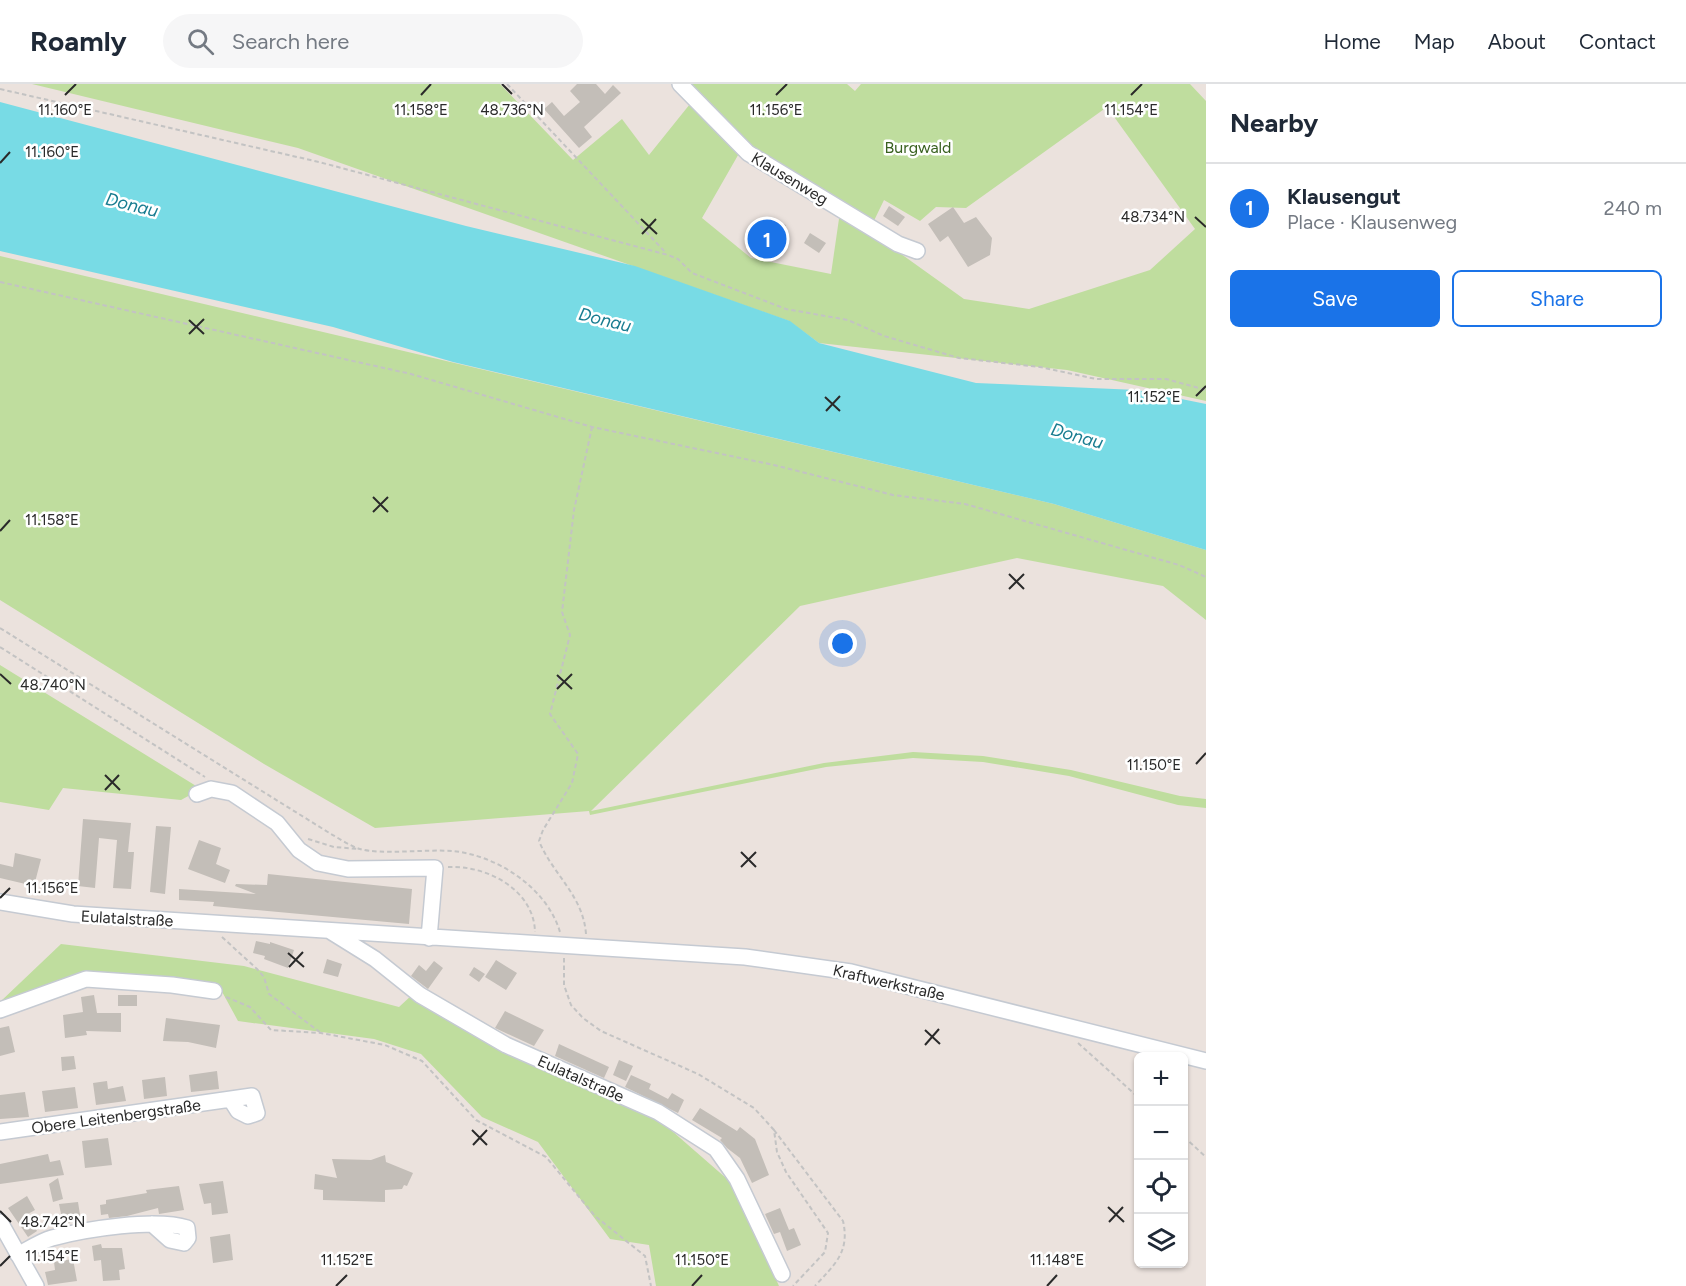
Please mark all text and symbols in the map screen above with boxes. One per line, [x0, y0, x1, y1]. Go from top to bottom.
search box [163, 14, 583, 68]
text: Roamly [30, 24, 127, 58]
icon: search [184, 25, 217, 58]
text: Search here [232, 28, 349, 55]
text: Home [1324, 29, 1381, 54]
text: Map [1414, 29, 1455, 54]
text: About [1488, 29, 1546, 54]
text: Contact [1579, 29, 1656, 54]
text: 11.160°E [38, 101, 92, 119]
text: 11.158°E [394, 101, 448, 119]
text: 48.736°N [480, 101, 544, 119]
text: 11.156°E [749, 101, 803, 119]
text: 11.154°E [1104, 101, 1158, 119]
text: Nearby [1230, 107, 1318, 139]
park label: Burgwald [885, 138, 951, 157]
text: 11.160°E [25, 143, 79, 161]
street label: Klausenweg [748, 148, 831, 209]
text: Klausengut [1287, 183, 1401, 210]
water label: Donau [103, 188, 161, 222]
text: 1 [1245, 196, 1254, 220]
text: 240 m [1604, 196, 1662, 220]
text: 48.734°N [1121, 208, 1185, 226]
text: Place · Klausenweg [1287, 210, 1457, 234]
pin: 1 [748, 216, 786, 262]
button: Save [1230, 270, 1440, 327]
button: Share [1452, 270, 1662, 327]
water label: Donau [576, 303, 634, 337]
text: 11.152°E [1127, 388, 1181, 406]
water label: Donau [1048, 418, 1106, 454]
text: 11.158°E [25, 511, 79, 529]
your location [828, 629, 857, 658]
text: 48.740°N [20, 676, 86, 694]
text: 11.150°E [1127, 756, 1181, 774]
text: 11.156°E [25, 879, 79, 897]
street label: Eulatalstraße [80, 907, 174, 930]
street label: Kraftwerkstraße [831, 960, 947, 1005]
street label: Eulatalstraße [535, 1051, 627, 1106]
map controls [1134, 1052, 1188, 1268]
button: + [1134, 1052, 1188, 1106]
street label: Obere Leitenbergstraße [30, 1095, 202, 1138]
button: − [1134, 1106, 1188, 1160]
button: locate [1134, 1160, 1188, 1214]
text: 48.742°N [21, 1213, 85, 1231]
button: layers [1134, 1214, 1188, 1268]
text: 11.154°E [25, 1247, 79, 1265]
text: 11.152°E [320, 1251, 374, 1269]
text: 11.150°E [675, 1251, 729, 1269]
text: 11.148°E [1030, 1251, 1084, 1269]

